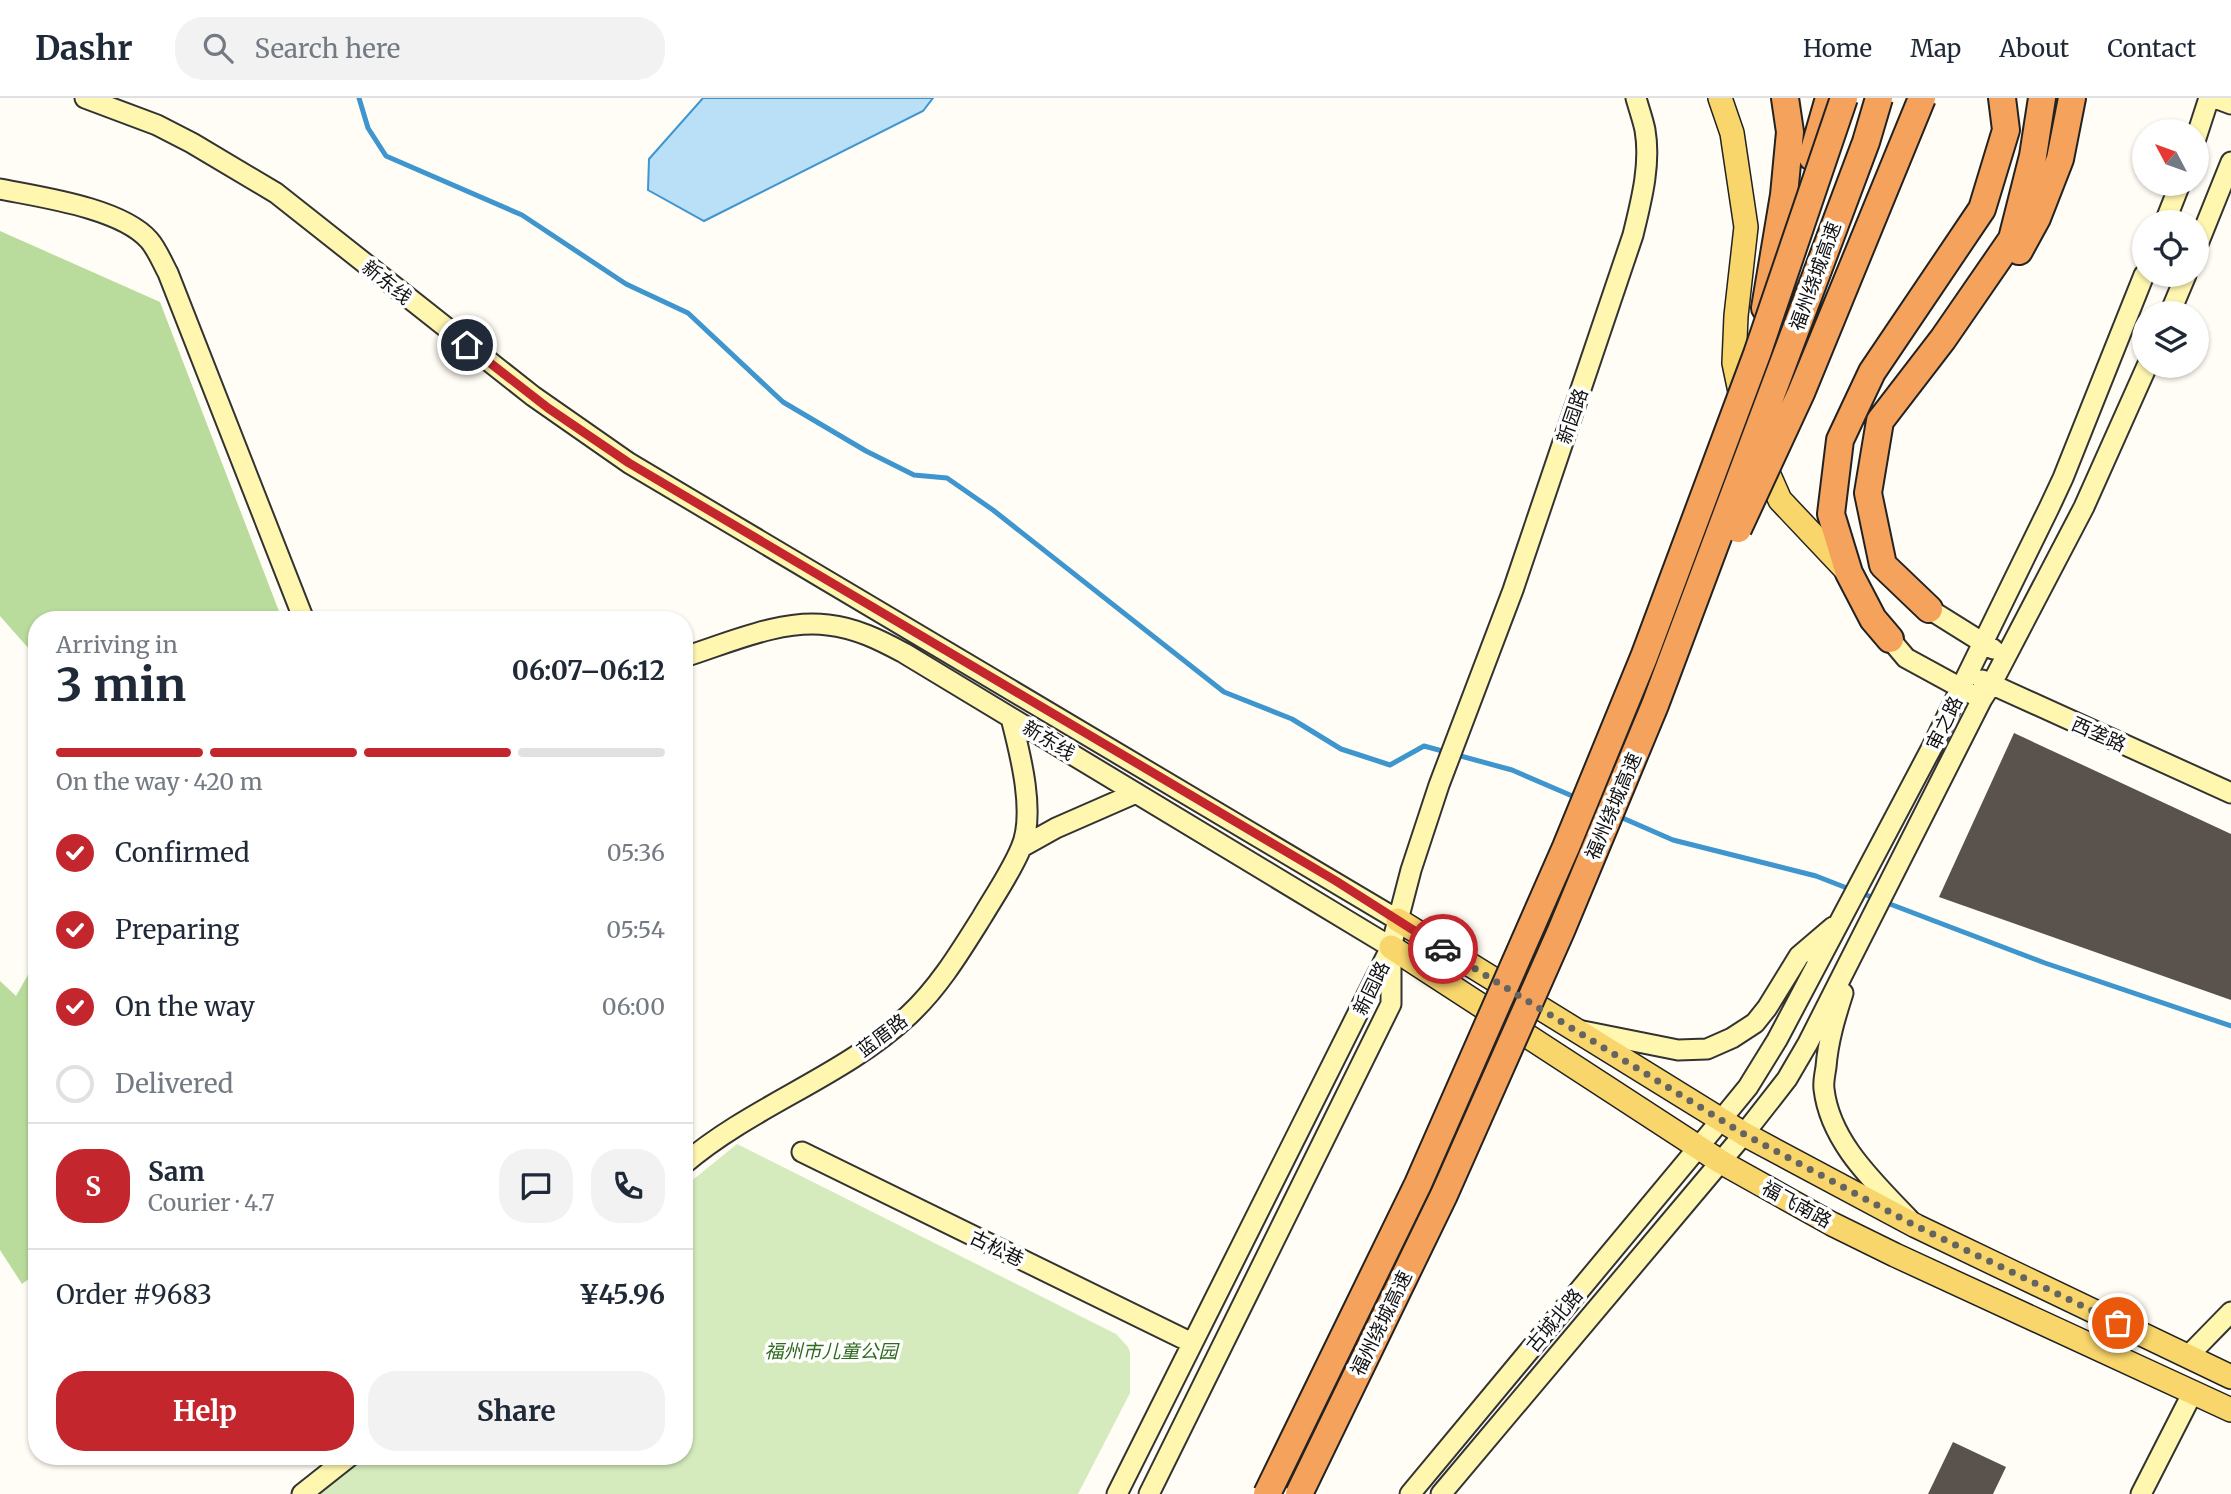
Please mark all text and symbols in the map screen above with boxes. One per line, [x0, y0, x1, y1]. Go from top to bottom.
search box [175, 17, 665, 80]
text: Dashr [35, 28, 133, 69]
icon: search [199, 29, 237, 67]
text: Search here [255, 32, 400, 65]
text: Home [1803, 33, 1872, 64]
text: Map [1910, 33, 1961, 64]
text: About [1999, 33, 2069, 64]
text: Contact [2107, 33, 2196, 64]
north arrow [2132, 119, 2208, 196]
map controls [2132, 119, 2209, 378]
button: locate [2132, 210, 2209, 287]
street label: 福州绕城高速 [1784, 218, 1846, 334]
street label: 新东线 [357, 255, 417, 309]
button: layers [2132, 301, 2209, 378]
pin [437, 315, 497, 375]
icon: home [448, 326, 486, 364]
street label: 新园路 [1551, 385, 1593, 447]
text: Arriving in [56, 630, 178, 659]
text: 06:07–06:12 [512, 654, 665, 687]
text: 3 min [56, 656, 186, 714]
street label: 审之路 [1921, 692, 1967, 754]
street label: 西垄路 [2068, 711, 2130, 757]
street label: 新东线 [1018, 715, 1080, 765]
street label: 福州绕城高速 [1580, 749, 1646, 863]
text: On the way · 420 m [56, 767, 262, 796]
icon: check [56, 834, 94, 872]
text: Confirmed [115, 836, 250, 869]
text: 05:36 [607, 838, 665, 867]
icon: check [56, 911, 94, 949]
text: Preparing [115, 913, 239, 946]
courier [1408, 914, 1478, 984]
text: 05:54 [606, 915, 665, 944]
icon: car [1424, 930, 1462, 968]
street label: 新园路 [1348, 957, 1394, 1019]
icon: check [56, 988, 94, 1026]
text: On the way [115, 990, 255, 1023]
text: 06:00 [602, 992, 665, 1021]
street label: 蓝厝路 [852, 1008, 912, 1062]
text: Delivered [115, 1067, 234, 1100]
button: chat [499, 1149, 573, 1223]
button: phone [591, 1149, 665, 1223]
text: Sam [148, 1155, 205, 1188]
text: S [85, 1170, 101, 1203]
street label: 福飞南路 [1758, 1175, 1836, 1233]
text: Courier · 4.7 [148, 1188, 275, 1217]
street label: 古松巷 [966, 1225, 1028, 1271]
street label: 福州绕城高速 [1345, 1267, 1417, 1379]
text: Order #9683 [56, 1278, 212, 1311]
text: ¥45.96 [579, 1278, 665, 1311]
street label: 古城北路 [1520, 1283, 1588, 1357]
pin [2088, 1293, 2148, 1353]
icon: bag [2099, 1304, 2137, 1342]
park label: 福州市儿童公园 [764, 1339, 900, 1363]
button: Help [56, 1371, 354, 1451]
button: Share [368, 1371, 665, 1451]

